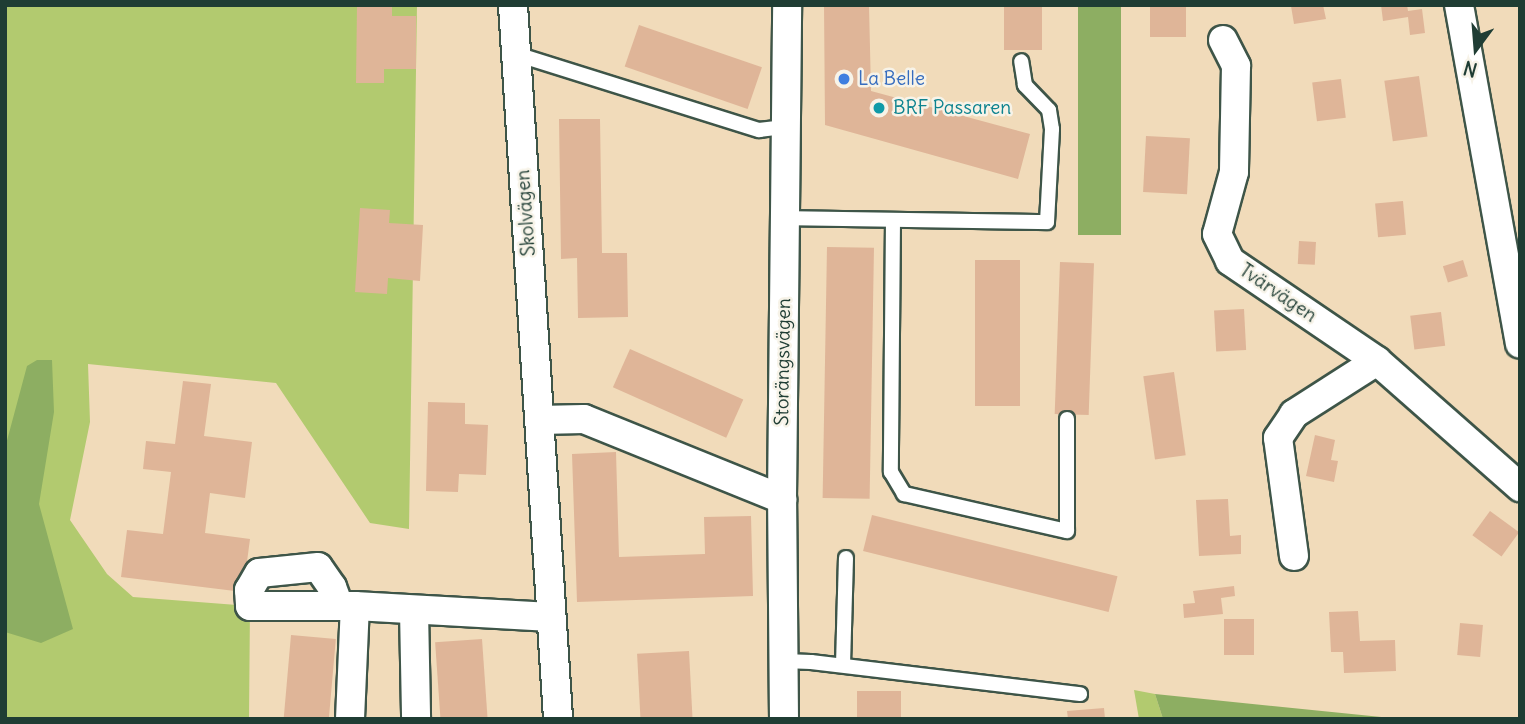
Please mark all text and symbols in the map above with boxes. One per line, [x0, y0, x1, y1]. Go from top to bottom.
north arrow [1441, 14, 1511, 84]
text: N [1461, 56, 1480, 83]
place label: La Belle [858, 68, 925, 90]
marker: La Belle [836, 71, 852, 87]
place label: BRF Passaren [893, 97, 1011, 119]
marker: BRF Passaren [871, 100, 887, 116]
street label: Skolvägen [512, 169, 540, 257]
street label: Tvärvägen [1235, 259, 1321, 327]
street label: Storängsvägen [770, 298, 796, 426]

